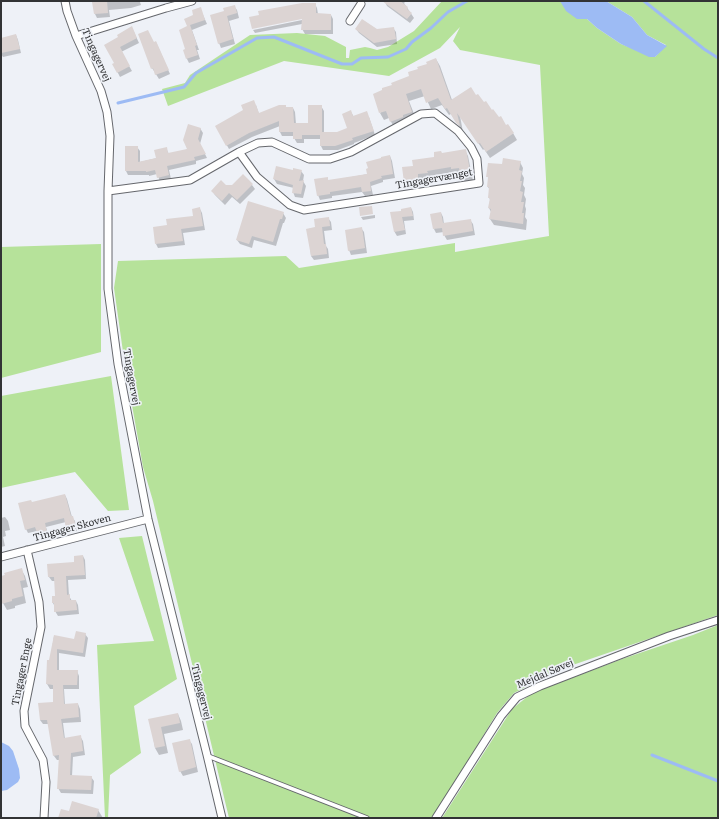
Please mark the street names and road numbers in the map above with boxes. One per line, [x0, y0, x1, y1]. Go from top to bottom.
street label: Tingagervej [79, 26, 113, 84]
street label: Tingagervænget [395, 166, 473, 192]
street label: Tingagervej [120, 348, 142, 406]
street label: Tingager Skoven [32, 512, 112, 544]
street label: Tingager Enge [10, 637, 34, 707]
street label: Mejdal Søvej [515, 657, 575, 691]
street label: Tingagervej [188, 663, 214, 721]

